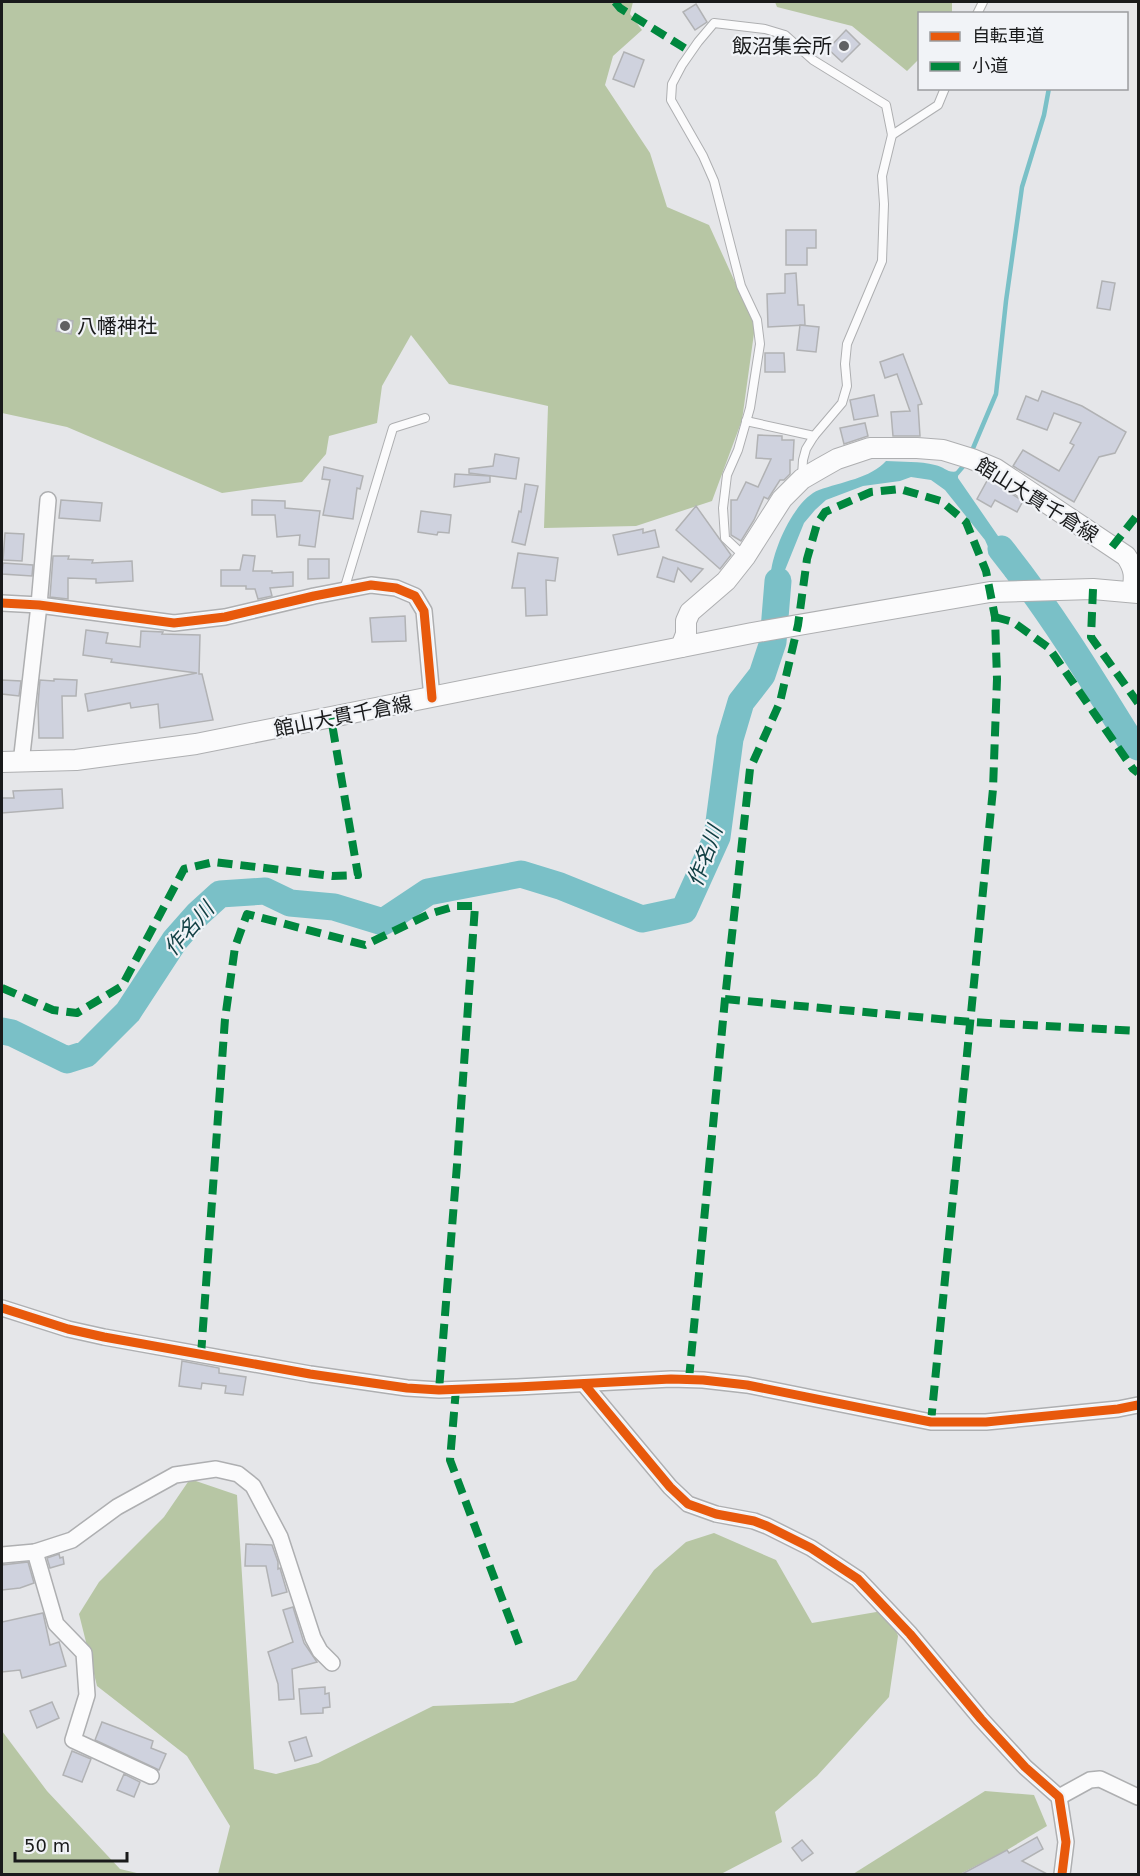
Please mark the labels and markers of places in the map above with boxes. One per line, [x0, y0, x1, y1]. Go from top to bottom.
place label: 飯沼集会所 [732, 34, 832, 58]
marker: 飯沼集会所 [837, 39, 851, 53]
place label: 八幡神社 [77, 314, 157, 338]
marker: 八幡神社 [58, 319, 72, 333]

